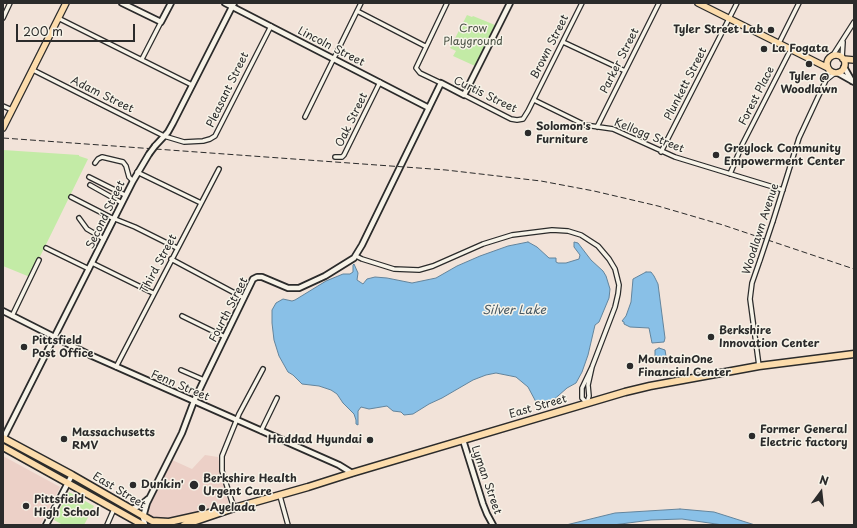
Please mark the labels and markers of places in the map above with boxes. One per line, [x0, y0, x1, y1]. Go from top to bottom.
place label: Tyler Street Lab [673, 23, 763, 37]
marker: Tyler Street Lab [766, 25, 776, 35]
place label: La Fogata [772, 42, 829, 56]
marker: La Fogata [759, 44, 769, 54]
marker: Tyler @ Woodlawn [804, 59, 814, 69]
place label: Tyler @ Woodlawn [780, 70, 838, 96]
place label: Solomon's Furniture [536, 120, 591, 146]
marker: Solomon's Furniture [523, 128, 533, 138]
place label: Greylock Community Empowerment Center [724, 142, 845, 168]
marker: Greylock Community Empowerment Center [711, 150, 721, 160]
place label: Berkshire Innovation Center [719, 324, 819, 350]
marker: Berkshire Innovation Center [706, 332, 716, 342]
place label: Pittsfield Post Office [32, 334, 94, 360]
marker: Pittsfield Post Office [19, 342, 29, 352]
place label: MountainOne Financial Center [638, 353, 731, 379]
marker: MountainOne Financial Center [625, 361, 635, 371]
place label: Former General Electric factory [760, 423, 847, 449]
place label: Massachusetts RMV [72, 426, 155, 452]
marker: Former General Electric factory [747, 431, 757, 441]
place label: Haddad Hyundai [268, 433, 362, 447]
marker: Massachusetts RMV [59, 434, 69, 444]
marker: Haddad Hyundai [365, 435, 375, 445]
place label: Berkshire Health Urgent Care [203, 472, 297, 498]
place label: Dunkin' [141, 478, 184, 492]
marker: Berkshire Health Urgent Care [188, 479, 200, 491]
marker: Dunkin' [128, 480, 138, 490]
place label: Pittsfield High School [34, 493, 99, 519]
marker: Pittsfield High School [21, 501, 31, 511]
place label: Ayelada [210, 501, 256, 515]
marker: Ayelada [197, 503, 207, 513]

